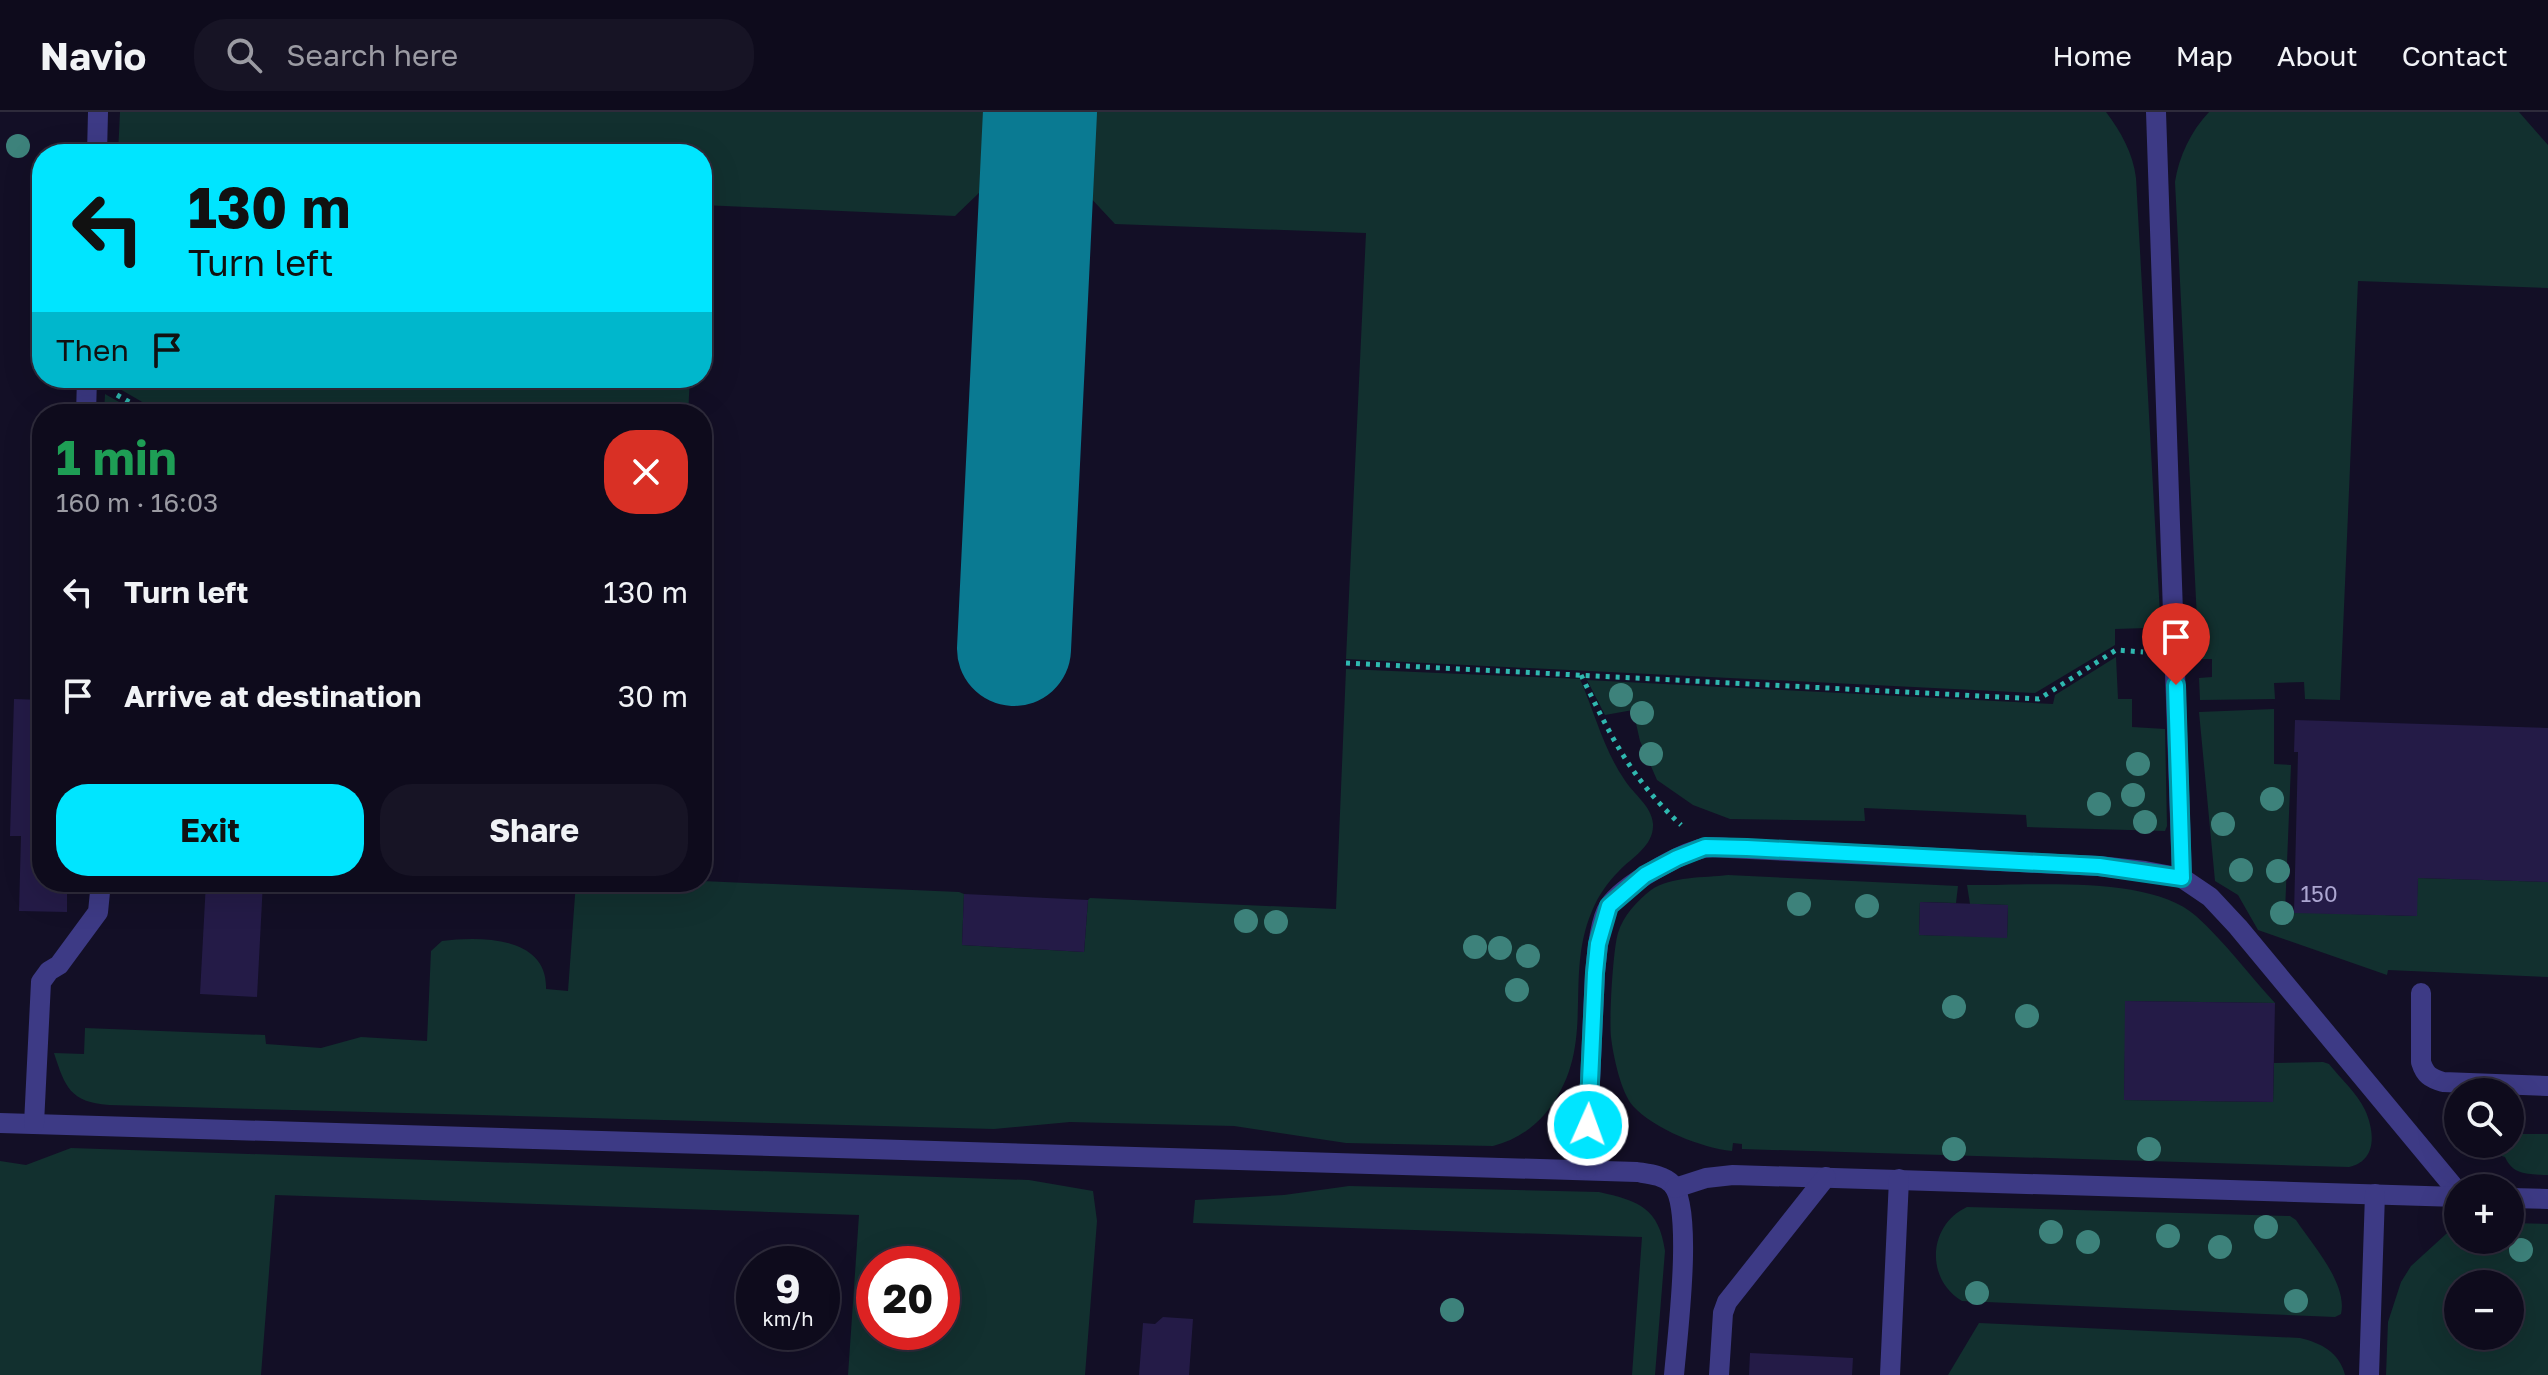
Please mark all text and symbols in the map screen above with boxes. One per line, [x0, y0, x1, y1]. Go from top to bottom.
search box [194, 19, 754, 91]
text: Navio [40, 33, 146, 78]
icon: search [222, 33, 266, 77]
text: Search here [286, 37, 458, 73]
text: Home [2053, 39, 2132, 72]
text: Map [2176, 39, 2233, 72]
text: About [2277, 39, 2358, 72]
text: Contact [2402, 39, 2508, 72]
text: 130 m [188, 173, 350, 240]
icon: left [56, 176, 160, 280]
text: Turn left [188, 241, 334, 284]
icon: arrive [145, 328, 189, 372]
text: Then [56, 332, 129, 368]
text: 1 min [56, 428, 177, 486]
button: close [604, 430, 688, 514]
text: 160 m · 16:03 [56, 487, 218, 518]
icon: left [56, 570, 100, 614]
text: Turn left [124, 574, 249, 610]
text: 130 m [603, 574, 688, 610]
pin [2142, 603, 2210, 685]
icon: arrive [2154, 615, 2198, 659]
icon: arrive [56, 674, 100, 718]
text: Arrive at destination [124, 678, 421, 714]
text: 30 m [618, 678, 688, 714]
button: Exit [56, 784, 364, 876]
button: Share [380, 784, 688, 876]
house number: 150 [2300, 880, 2338, 907]
map controls [2444, 1078, 2524, 1350]
button: search [2444, 1078, 2524, 1158]
position arrow [1546, 1083, 1630, 1167]
button: + [2444, 1174, 2524, 1254]
speed limit sign: 20 [856, 1246, 960, 1350]
text: 9 [775, 1264, 801, 1312]
button: − [2444, 1270, 2524, 1350]
text: km/h [763, 1306, 813, 1330]

